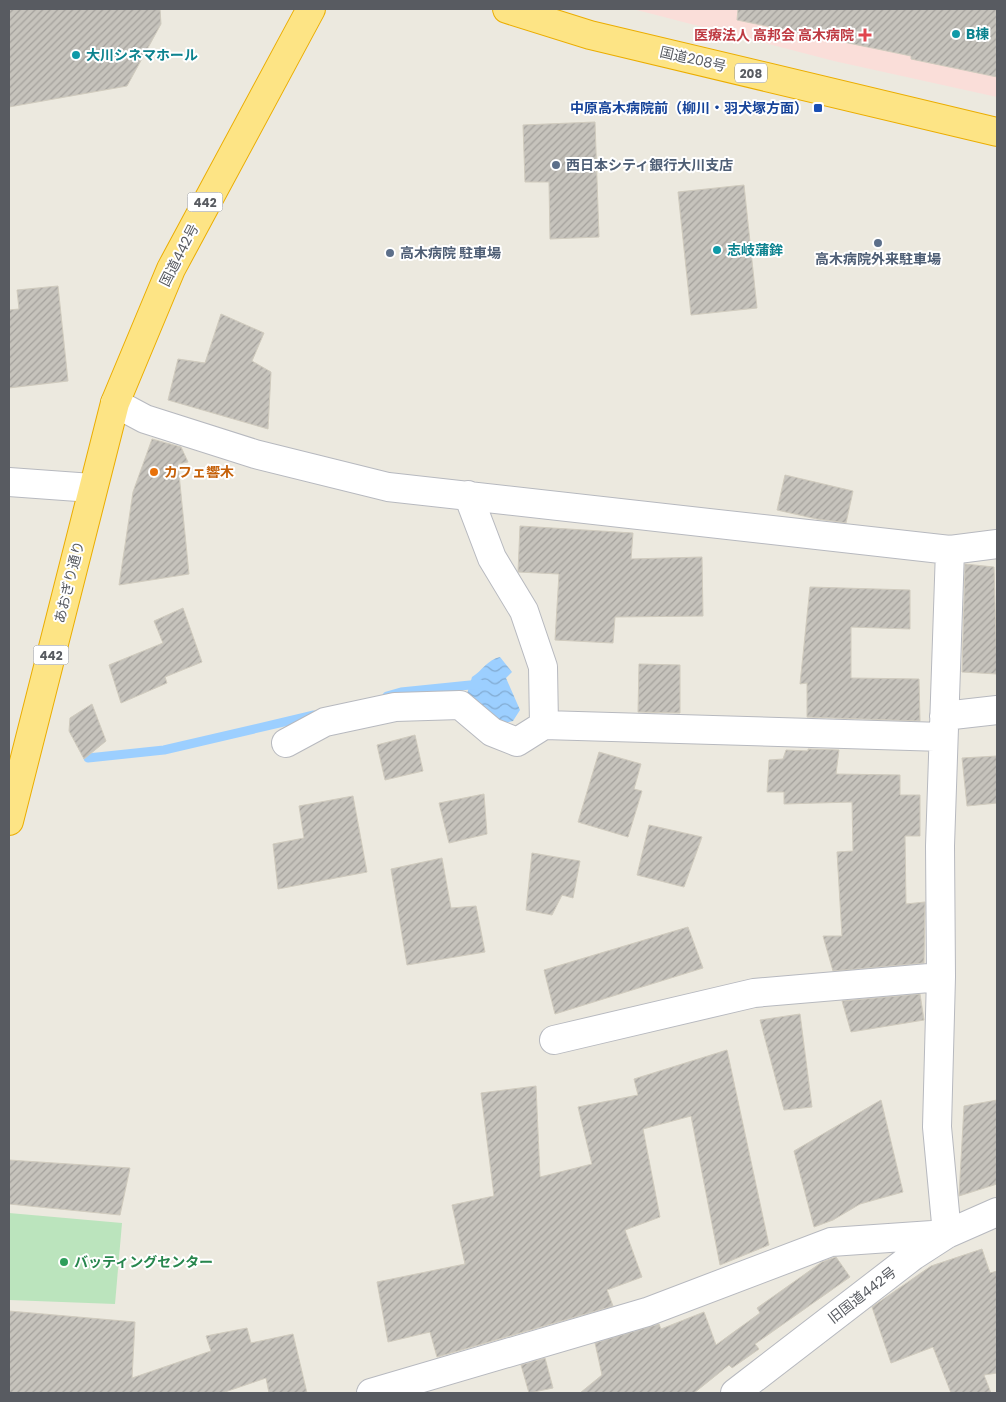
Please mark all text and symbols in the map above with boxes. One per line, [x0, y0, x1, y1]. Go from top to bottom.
place label: B棟 [966, 24, 989, 44]
place label: 医療法人 高邦会 高木病院 [694, 25, 854, 45]
marker: 医療法人 高邦会 高木病院 [858, 28, 872, 42]
marker: B棟 [950, 28, 962, 40]
street label: 国道208号 [658, 42, 728, 76]
place label: 大川シネマホール [86, 45, 198, 65]
marker: 大川シネマホール [70, 49, 82, 61]
road number: 208 [735, 64, 767, 82]
place label: 中原高木病院前（柳川・羽犬塚方面） [570, 98, 808, 118]
marker: 中原高木病院前（柳川・羽犬塚方面） [812, 102, 824, 114]
place label: 西日本シティ銀行大川支店 [566, 155, 733, 175]
marker: 西日本シティ銀行大川支店 [550, 159, 562, 171]
road number: 442 [188, 192, 222, 212]
street label: 国道442号 [155, 220, 203, 290]
marker: 高木病院外来駐車場 [872, 237, 884, 249]
place label: 志岐蒲鉾 [727, 240, 783, 260]
place label: 高木病院 駐車場 [400, 243, 501, 263]
marker: 志岐蒲鉾 [711, 244, 723, 256]
marker: 高木病院 駐車場 [384, 247, 396, 259]
place label: 高木病院外来駐車場 [815, 249, 941, 269]
place label: カフェ響木 [164, 462, 234, 482]
marker: カフェ響木 [148, 466, 160, 478]
street label: あおぎり通り [49, 539, 89, 625]
road number: 442 [34, 646, 68, 664]
place label: バッティングセンター [74, 1252, 213, 1272]
marker: バッティングセンター [58, 1256, 70, 1268]
street label: 旧国道442号 [824, 1262, 900, 1328]

